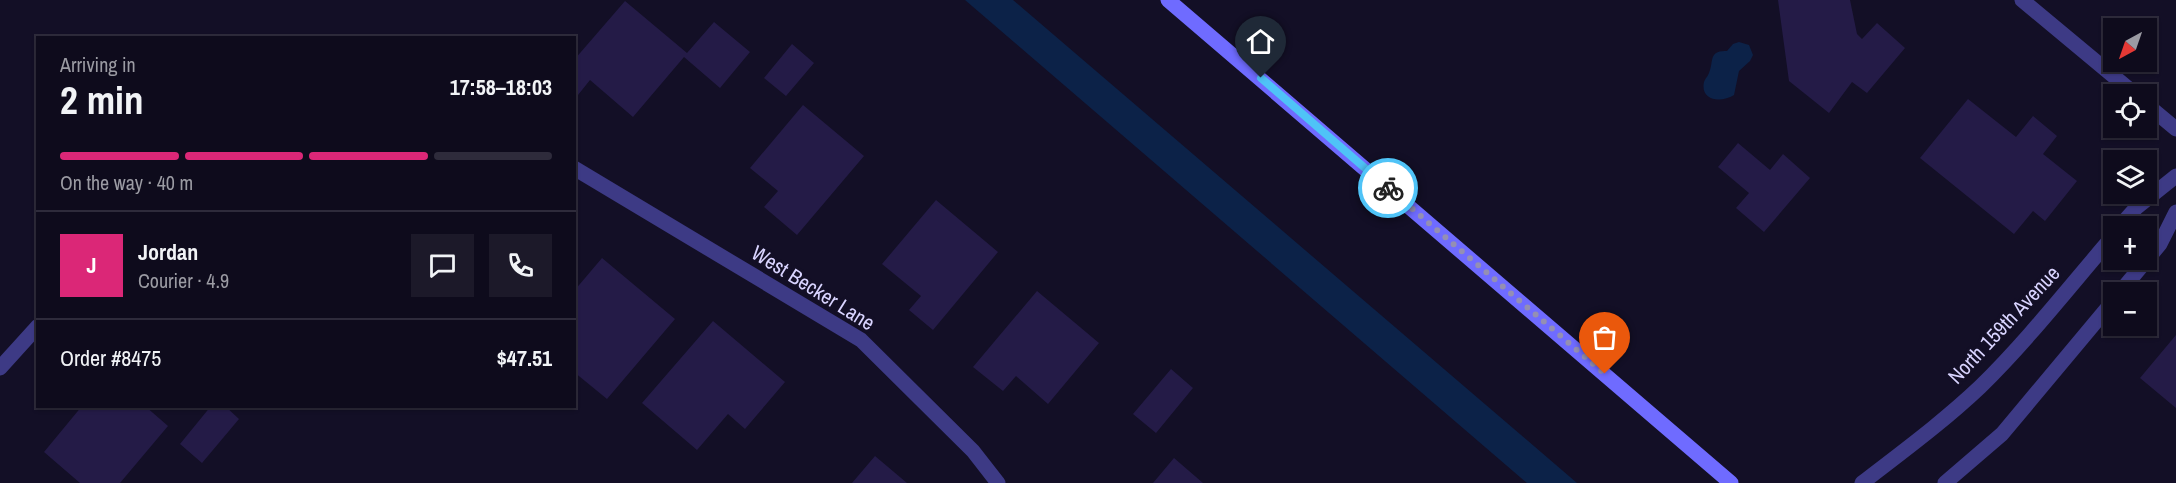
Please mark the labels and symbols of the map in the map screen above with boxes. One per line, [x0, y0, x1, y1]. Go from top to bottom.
pin [1235, 16, 1286, 78]
north arrow [2103, 18, 2157, 72]
courier [1358, 158, 1418, 218]
street label: West Becker Lane [746, 238, 880, 337]
street label: North 159th Avenue [1941, 259, 2066, 390]
pin [1579, 312, 1630, 374]

